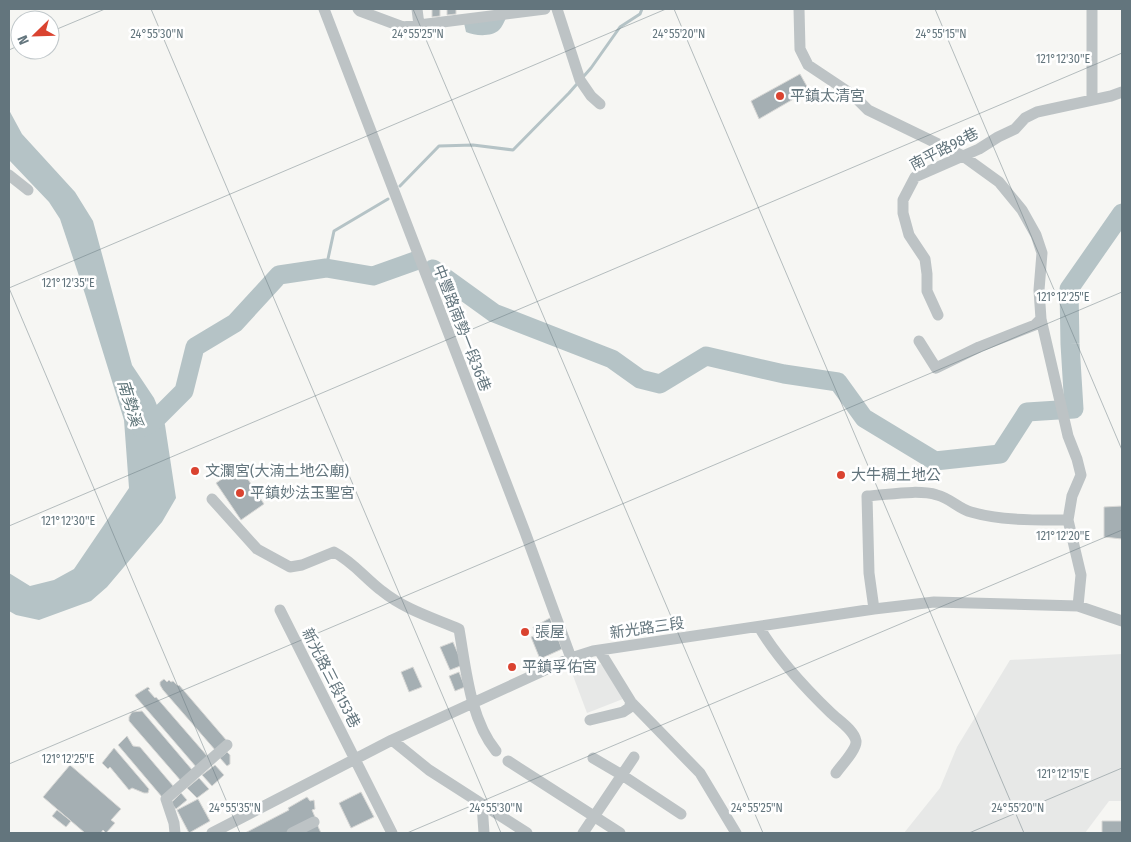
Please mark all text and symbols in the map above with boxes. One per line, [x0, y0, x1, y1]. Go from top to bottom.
north arrow [10, 10, 60, 60]
text: 24°55'30"N [131, 27, 183, 41]
text: 24°55'25"N [392, 27, 444, 41]
text: 24°55'20"N [653, 27, 705, 41]
text: 24°55'15"N [915, 27, 967, 41]
text: N [14, 33, 33, 47]
text: 121°12'30"E [1036, 52, 1090, 66]
place label: 平鎮太清宮 [790, 87, 865, 105]
marker: 平鎮太清宮 [774, 90, 786, 102]
street label: 南平路98巷 [907, 124, 981, 174]
street label: 中豐路南勢一段36巷 [430, 262, 494, 394]
text: 121°12'35"E [41, 276, 95, 290]
text: 121°12'25"E [1036, 290, 1090, 304]
water label: 南勢溪 [114, 377, 147, 431]
place label: 文瀾宮(大湳土地公廟) [205, 462, 349, 480]
marker: 文瀾宮(大湳土地公廟) [189, 465, 201, 477]
place label: 大牛稠土地公 [851, 466, 941, 484]
marker: 大牛稠土地公 [835, 469, 847, 481]
place label: 平鎮妙法玉聖宮 [250, 484, 355, 502]
marker: 平鎮妙法玉聖宮 [234, 487, 246, 499]
text: 121°12'30"E [41, 514, 95, 528]
text: 121°12'20"E [1036, 529, 1090, 543]
street label: 新光路三段 [609, 614, 685, 642]
place label: 張屋 [535, 623, 565, 641]
street label: 新光路三段153巷 [298, 625, 364, 731]
marker: 張屋 [519, 626, 531, 638]
place label: 平鎮孚佑宮 [522, 658, 597, 676]
marker: 平鎮孚佑宮 [506, 661, 518, 673]
text: 121°12'25"E [41, 752, 95, 766]
text: 121°12'15"E [1037, 767, 1090, 781]
text: 24°55'35"N [209, 801, 261, 815]
text: 24°55'30"N [470, 801, 522, 815]
text: 24°55'25"N [731, 801, 783, 815]
text: 24°55'20"N [992, 801, 1044, 815]

